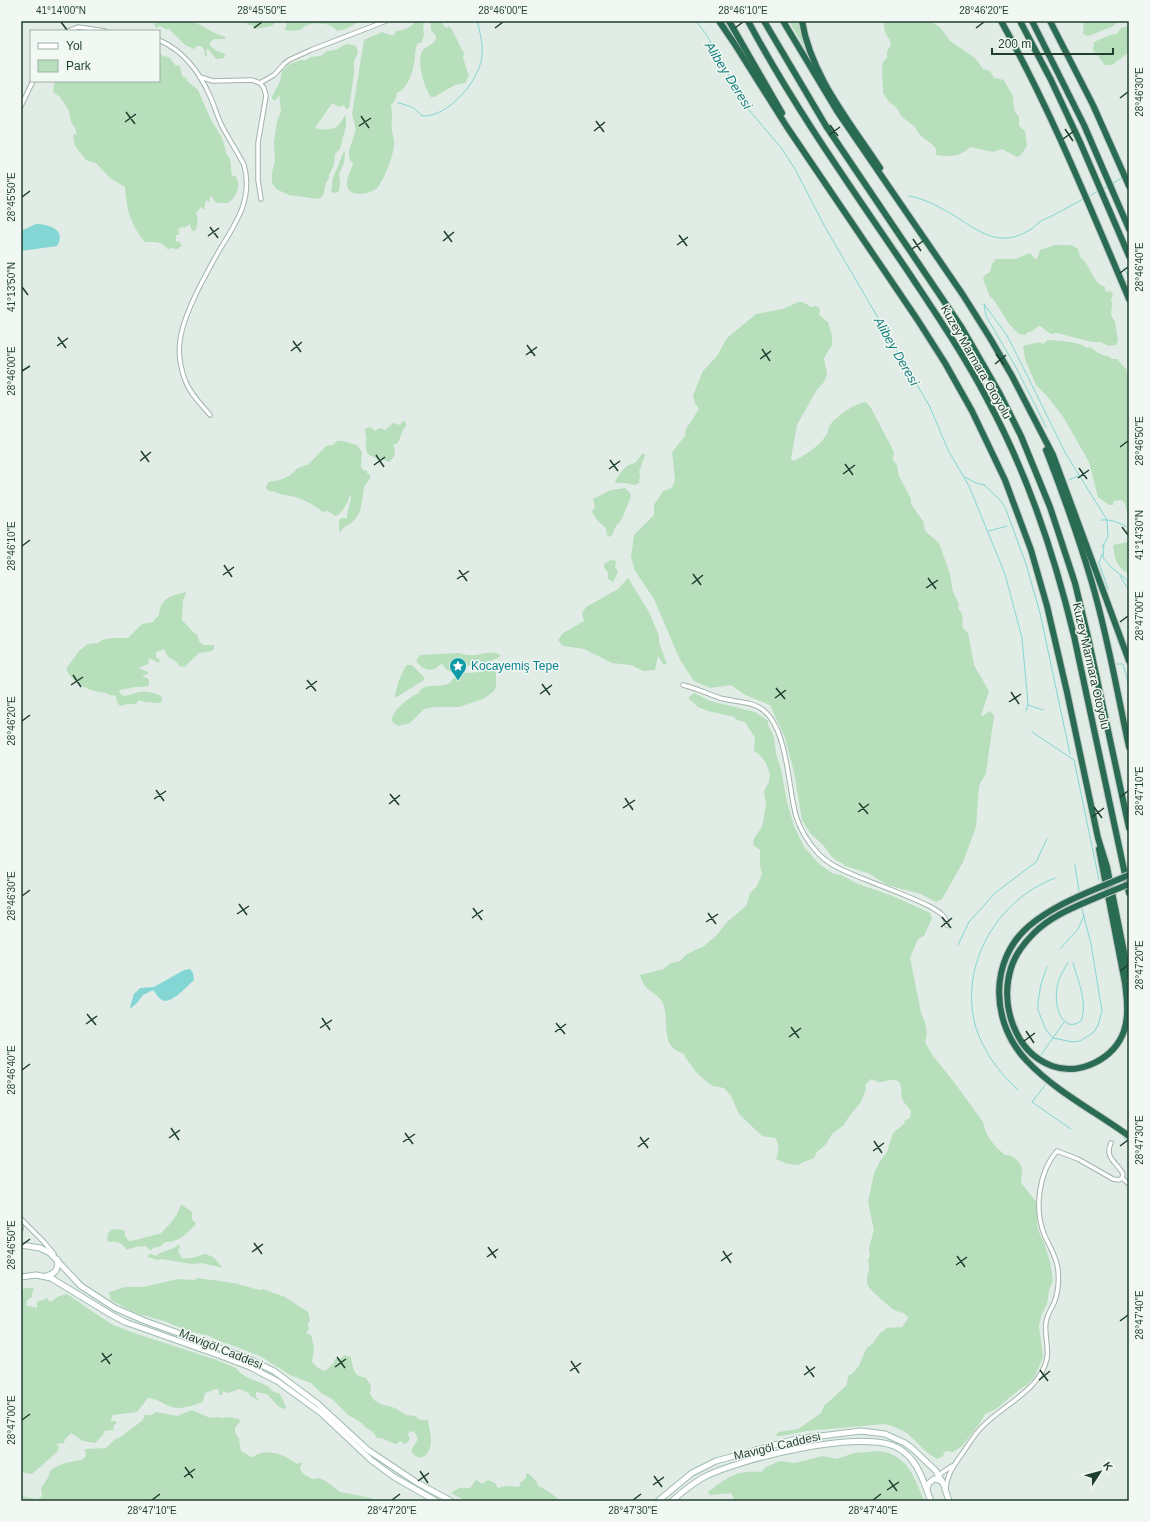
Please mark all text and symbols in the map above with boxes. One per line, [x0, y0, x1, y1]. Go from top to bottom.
text: 41°14'00"N [36, 5, 86, 16]
text: 28°45'50"E [237, 5, 287, 16]
text: 28°46'00"E [478, 5, 528, 16]
text: 28°46'10"E [718, 5, 768, 16]
text: 28°46'20"E [959, 5, 1009, 16]
legend [30, 30, 160, 82]
scale bar [992, 30, 1113, 56]
text: 200 m [998, 37, 1031, 51]
water label: Alibey Deresi [701, 38, 756, 113]
text: Yol [66, 39, 82, 53]
text: Park [66, 59, 92, 73]
text: 28°46'30"E [1134, 67, 1145, 117]
text: 28°45'50"E [6, 172, 17, 222]
text: 28°46'40"E [1134, 242, 1145, 292]
text: 41°13'50"N [6, 262, 17, 312]
street label: Kuzey Marmara Otoyolu [938, 302, 1014, 422]
water label: Alibey Deresi [870, 313, 923, 389]
text: 28°46'00"E [6, 346, 17, 396]
text: 28°46'50"E [1134, 416, 1145, 466]
text: 41°14'30"N [1134, 510, 1145, 560]
text: 28°46'10"E [6, 521, 17, 571]
text: 28°47'00"E [1134, 591, 1145, 641]
street label: Kuzey Marmara Otoyolu [1070, 601, 1112, 731]
place icon: Kocayemiş Tepe [448, 656, 468, 681]
place label: Kocayemiş Tepe [471, 659, 559, 673]
text: 28°46'20"E [6, 696, 17, 746]
text: 28°47'10"E [1134, 766, 1145, 816]
text: 28°46'30"E [6, 871, 17, 921]
text: 28°47'20"E [1134, 940, 1145, 990]
text: 28°46'40"E [6, 1045, 17, 1095]
text: 28°47'30"E [1134, 1115, 1145, 1165]
text: 28°46'50"E [6, 1220, 17, 1270]
text: 28°47'40"E [1134, 1290, 1145, 1340]
street label: Mavigöl Caddesi [177, 1326, 265, 1372]
text: 28°47'00"E [6, 1395, 17, 1445]
street label: Mavigöl Caddesi [732, 1429, 822, 1463]
north arrow [1080, 1452, 1120, 1492]
text: K [1101, 1459, 1115, 1473]
text: 28°47'10"E [127, 1505, 177, 1516]
text: 28°47'20"E [367, 1505, 417, 1516]
text: 28°47'30"E [608, 1505, 658, 1516]
text: 28°47'40"E [848, 1505, 898, 1516]

